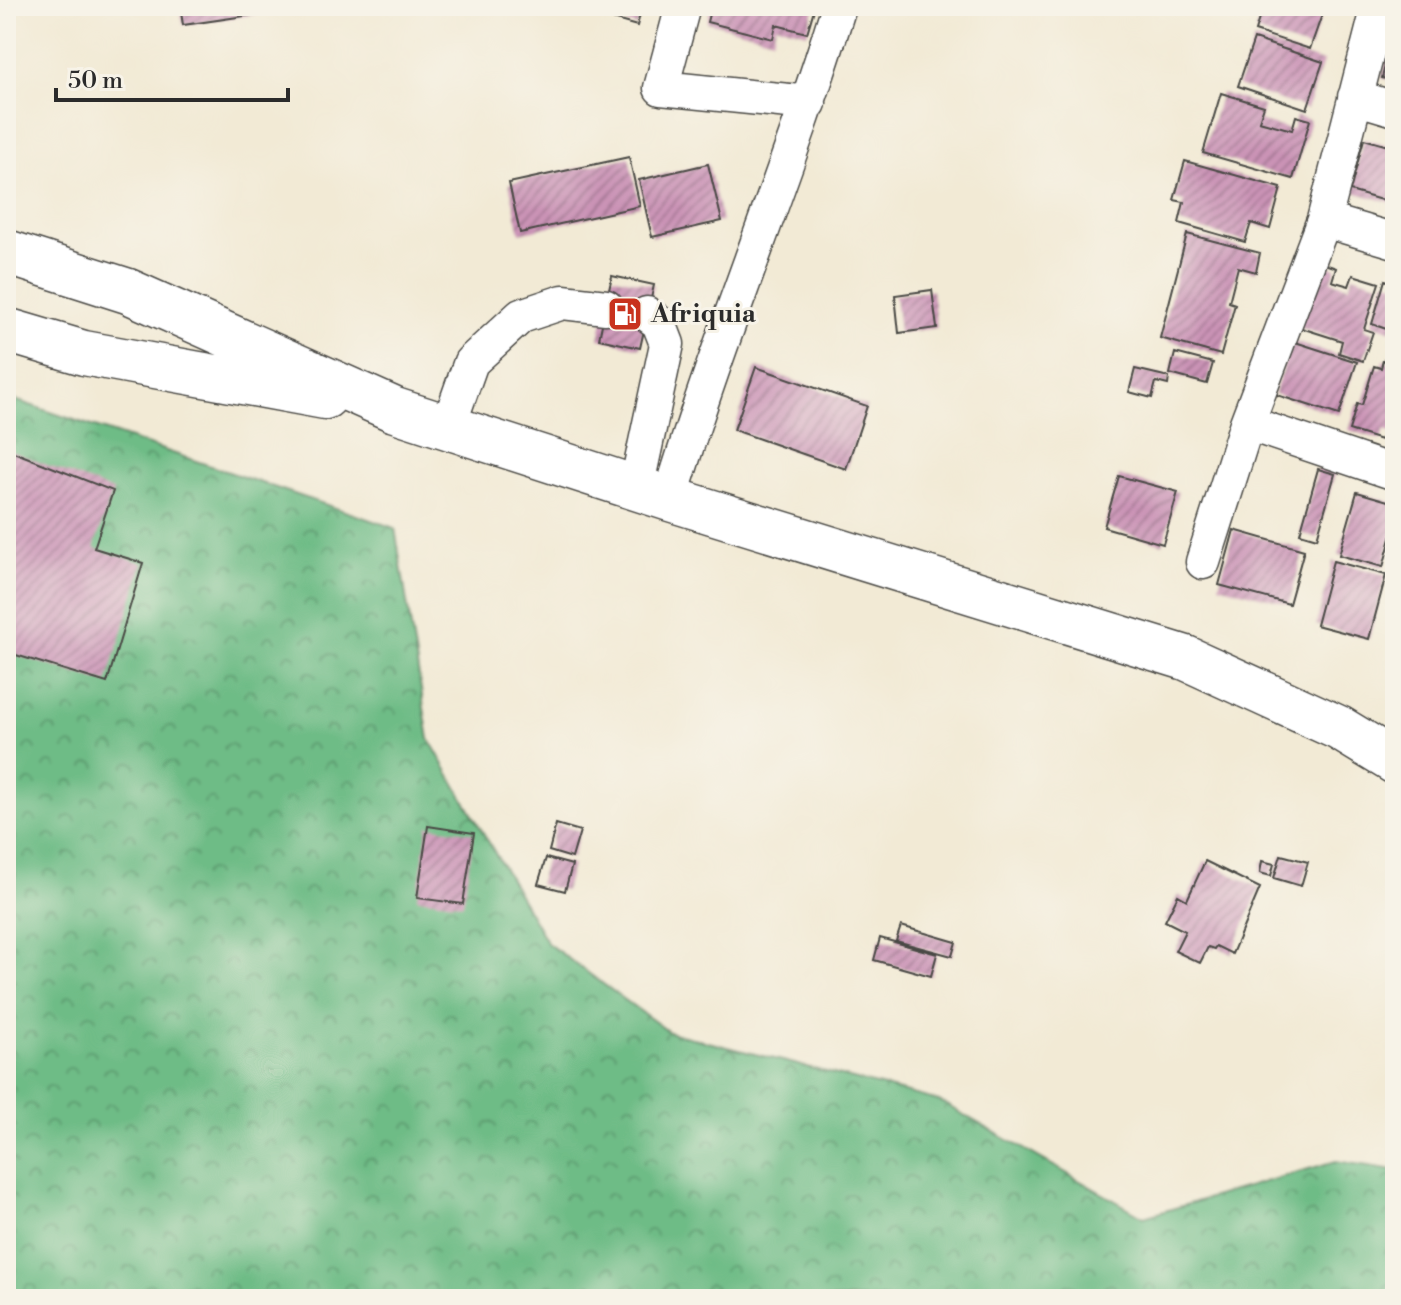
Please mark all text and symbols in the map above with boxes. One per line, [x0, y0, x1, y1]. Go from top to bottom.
scale bar [56, 52, 288, 102]
text: 50 m [68, 66, 123, 96]
fuel station icon: Afriquia [606, 295, 644, 333]
place label: Afriquia [650, 298, 757, 330]

